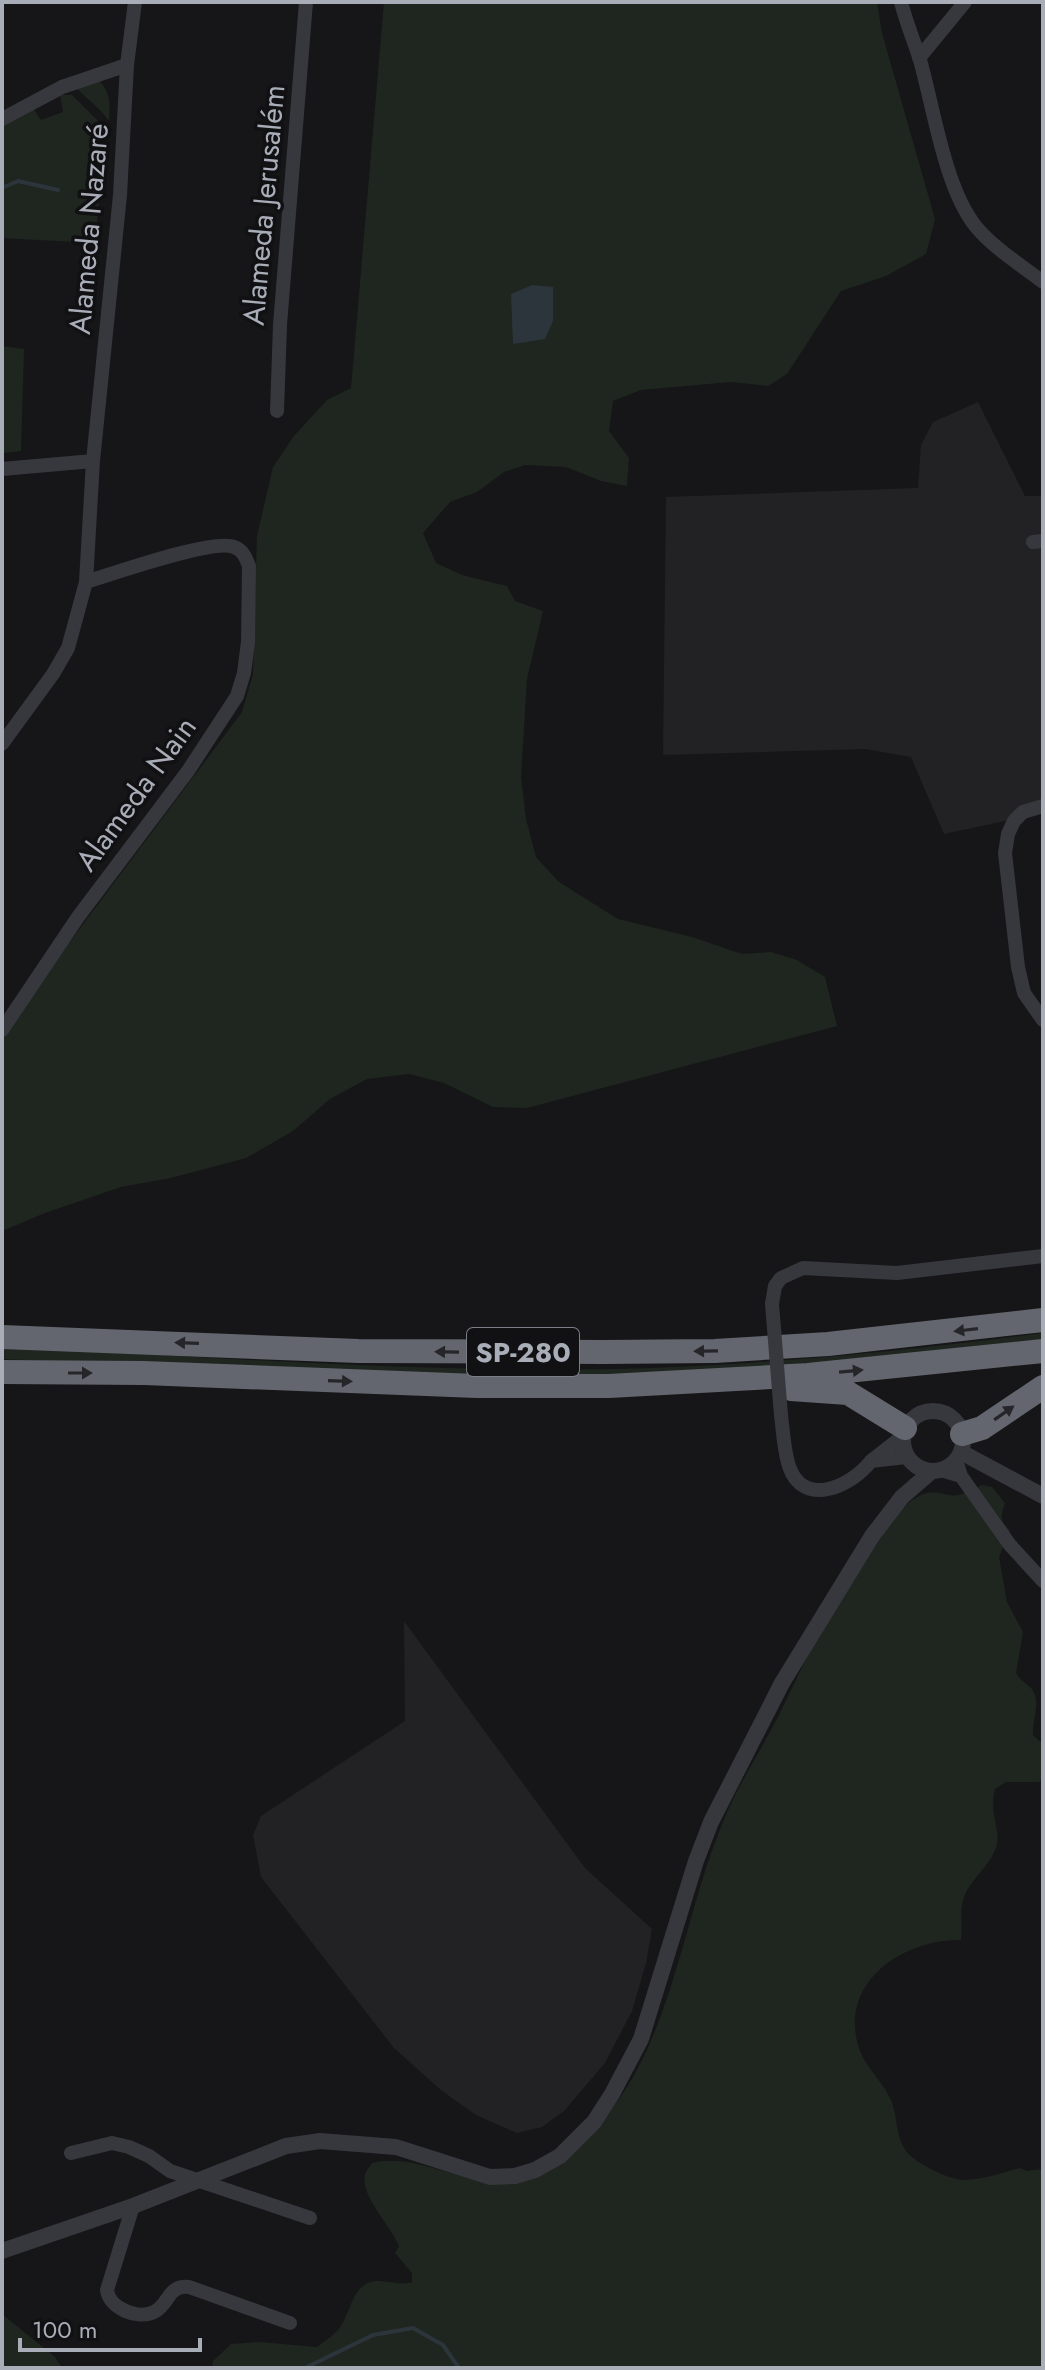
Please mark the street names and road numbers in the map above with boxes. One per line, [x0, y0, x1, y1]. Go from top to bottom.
street label: Alameda Jerusalém [232, 83, 295, 327]
street label: Alameda Nazaré [58, 122, 119, 336]
street label: Alameda Nain [65, 708, 206, 880]
road number: SP-280 [467, 1328, 579, 1376]

